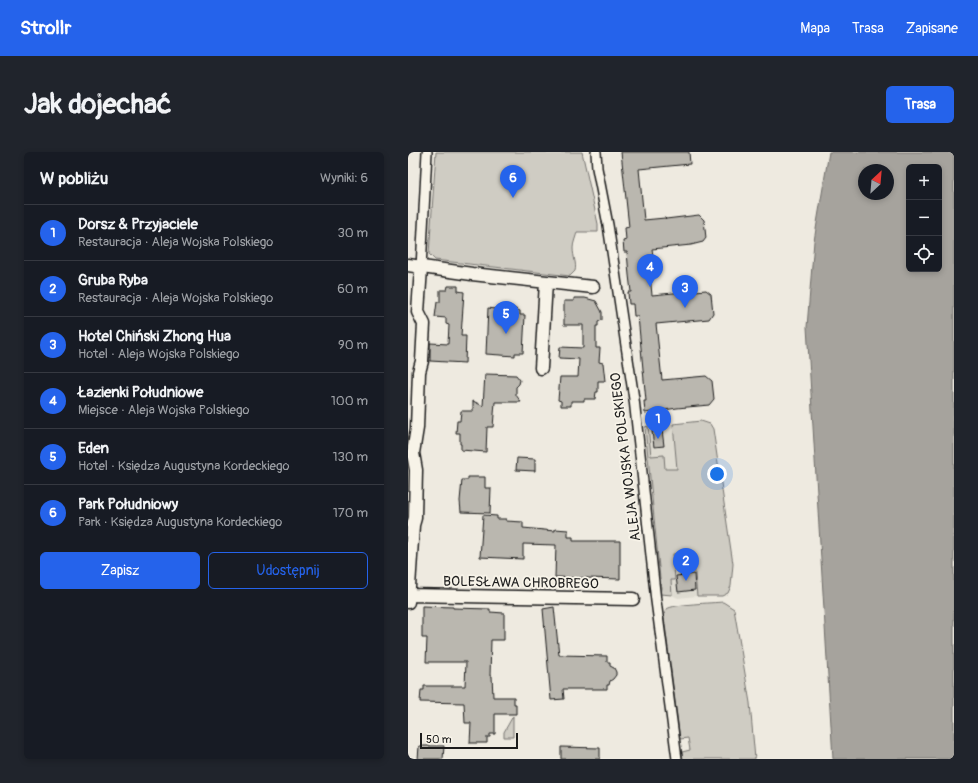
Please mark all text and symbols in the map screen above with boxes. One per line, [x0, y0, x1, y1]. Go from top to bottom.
text: Strollr [20, 16, 71, 40]
text: Mapa [800, 20, 830, 37]
text: Trasa [852, 20, 884, 37]
text: Zapisane [906, 20, 958, 37]
button: Trasa [886, 86, 954, 123]
text: Jak dojechać [24, 87, 172, 122]
north arrow [858, 164, 894, 200]
map controls [906, 164, 942, 272]
button: + [906, 164, 942, 200]
pin: 6 [500, 165, 526, 198]
text: W pobliżu [40, 168, 108, 189]
text: Wyniki: 6 [320, 170, 368, 186]
button: − [906, 200, 942, 236]
text: Dorsz & Przyjaciele [78, 215, 198, 234]
text: 1 [50, 225, 56, 241]
text: 30 m [338, 225, 368, 241]
text: Restauracja · Aleja Wojska Polskiego [78, 234, 273, 250]
button: locate [906, 236, 942, 272]
pin: 4 [637, 254, 663, 287]
text: Gruba Ryba [78, 271, 148, 290]
pin: 3 [672, 275, 698, 308]
text: 2 [49, 281, 57, 297]
text: 60 m [337, 281, 368, 297]
text: Restauracja · Aleja Wojska Polskiego [78, 290, 273, 306]
pin: 5 [493, 301, 519, 334]
text: Hotel Chiński Zhong Hua [78, 327, 231, 346]
text: 3 [49, 337, 57, 353]
text: 90 m [338, 337, 368, 353]
text: Hotel · Aleja Wojska Polskiego [78, 346, 240, 362]
street label: ALEJA WOJSKA POLSKIEGO [607, 371, 644, 542]
text: Łazienki Południowe [78, 383, 203, 402]
text: 4 [49, 393, 57, 409]
text: 100 m [331, 393, 368, 409]
text: Miejsce · Aleja Wojska Polskiego [78, 402, 249, 418]
pin: 1 [645, 406, 671, 439]
text: Eden [78, 439, 109, 458]
text: 5 [49, 449, 57, 465]
text: 130 m [332, 449, 368, 465]
text: Hotel · Księdza Augustyna Kordeckiego [78, 458, 289, 474]
your location [707, 464, 727, 484]
text: Park Południowy [78, 495, 178, 514]
text: 6 [49, 505, 57, 521]
text: 170 m [333, 505, 368, 521]
text: Park · Księdza Augustyna Kordeckiego [78, 514, 282, 530]
pin: 2 [673, 548, 699, 581]
button: Zapisz [40, 552, 200, 589]
button: Udostępnij [208, 552, 368, 589]
street label: BOLESŁAWA CHROBREGO [443, 573, 599, 592]
scale bar [420, 731, 518, 750]
text: 50 m [426, 733, 452, 746]

